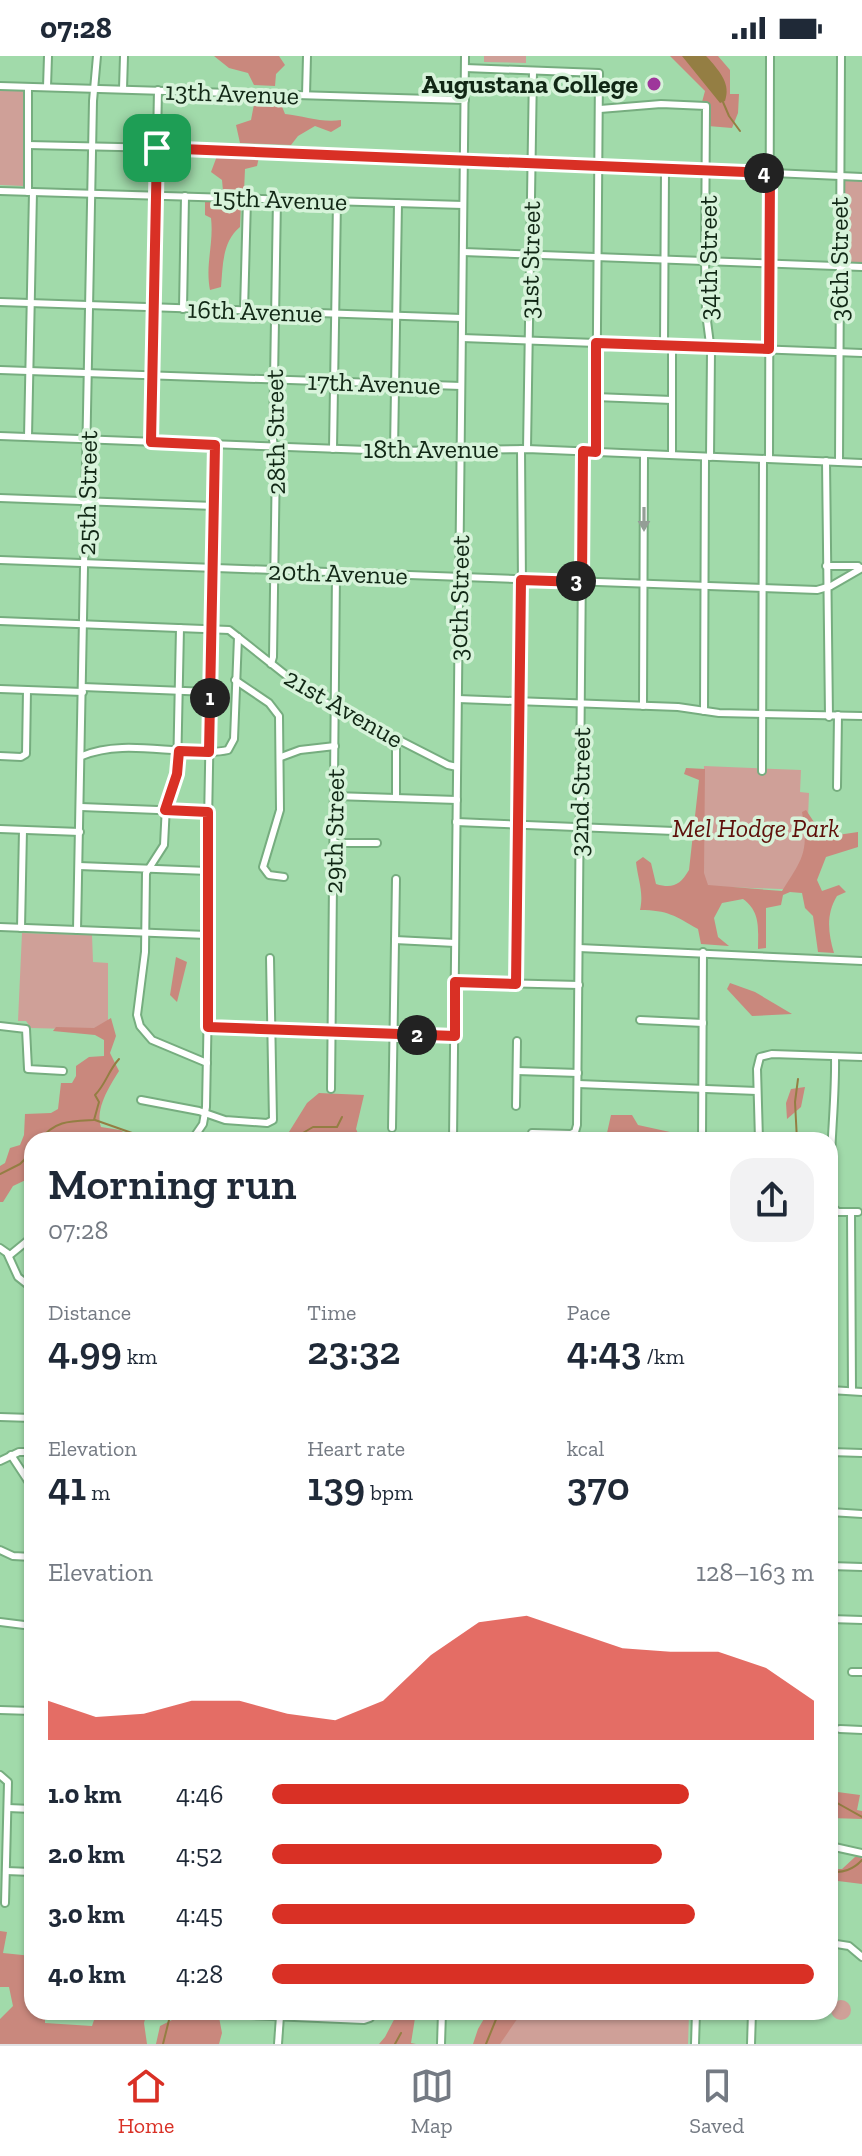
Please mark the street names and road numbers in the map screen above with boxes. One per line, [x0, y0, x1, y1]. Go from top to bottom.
street label: 13th Avenue [164, 75, 300, 111]
street label: 15th Avenue [212, 181, 348, 217]
street label: 34th Street [692, 195, 724, 321]
street label: 36th Street [823, 196, 855, 321]
street label: 31st Street [513, 200, 547, 319]
street label: 16th Avenue [187, 293, 323, 329]
street label: 17th Avenue [307, 365, 441, 401]
street label: 28th Street [258, 369, 292, 495]
street label: 25th Street [70, 430, 104, 556]
street label: 18th Avenue [363, 433, 499, 465]
street label: 30th Street [442, 534, 476, 661]
street label: 20th Avenue [268, 555, 408, 591]
street label: 21st Avenue [279, 661, 409, 755]
street label: 32nd Street [563, 727, 597, 857]
street label: 29th Street [317, 768, 351, 894]

